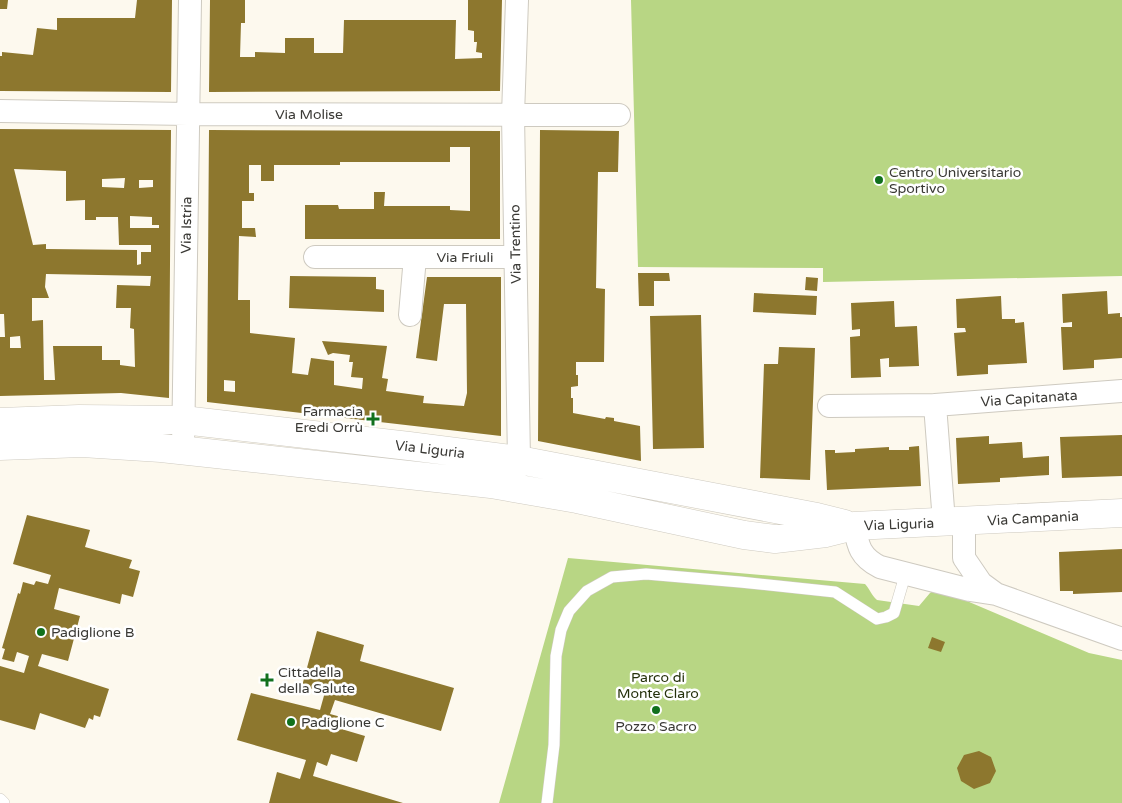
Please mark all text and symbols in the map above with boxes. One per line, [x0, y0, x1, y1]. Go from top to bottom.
street label: Via Molise [275, 106, 343, 123]
place label: Centro Universitario Sportivo [889, 164, 1021, 197]
marker: Centro Universitario Sportivo [873, 174, 885, 186]
street label: Via Istria [178, 196, 195, 254]
street label: Via Trentino [506, 204, 525, 284]
street label: Via Friuli [436, 249, 494, 266]
street label: Via Capitanata [980, 387, 1078, 410]
place label: Farmacia Eredi Orrù [295, 403, 363, 436]
marker: Farmacia Eredi Orrù [367, 413, 379, 425]
street label: Via Liguria [394, 437, 466, 462]
street label: Via Campania [987, 508, 1079, 529]
street label: Via Liguria [864, 515, 934, 534]
place label: Padiglione B [51, 624, 134, 641]
marker: Padiglione B [35, 626, 47, 638]
place label: Cittadella della Salute [278, 664, 355, 697]
park label: Parco di Monte Claro [617, 669, 699, 702]
marker: Cittadella della Salute [260, 673, 274, 687]
marker: Pozzo Sacro [650, 704, 662, 716]
place label: Padiglione C [301, 714, 385, 731]
marker: Padiglione C [285, 716, 297, 728]
place label: Pozzo Sacro [615, 718, 697, 735]

